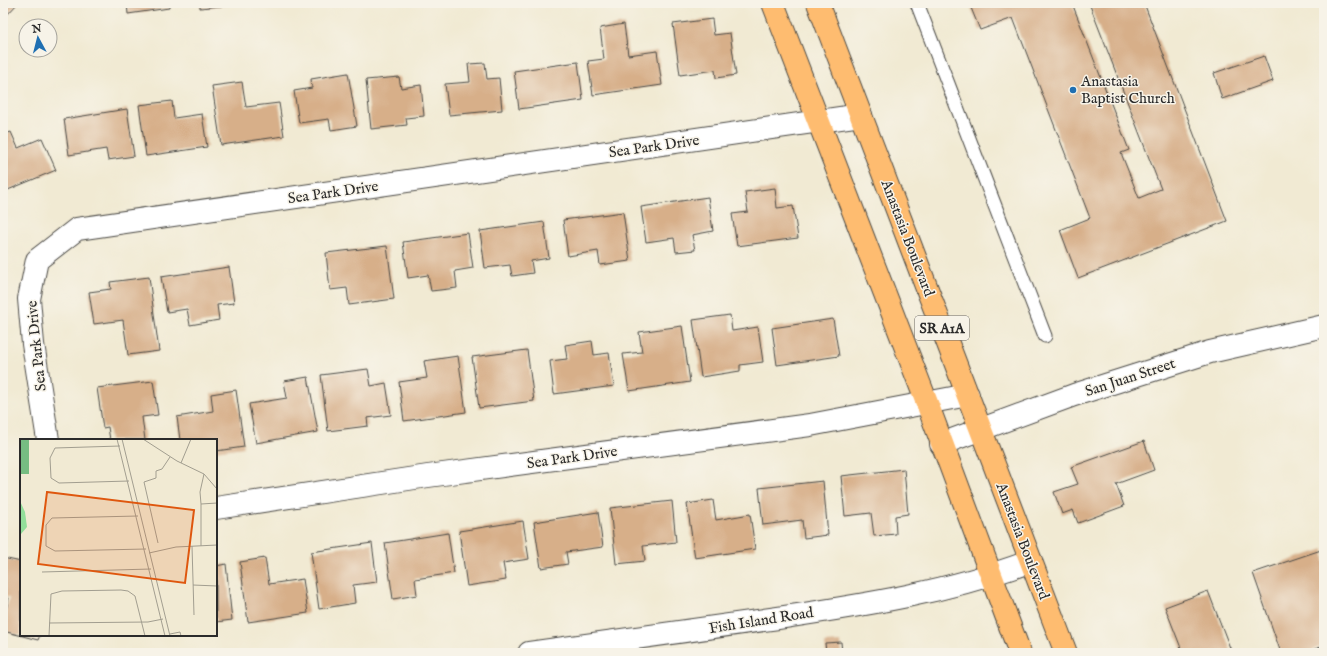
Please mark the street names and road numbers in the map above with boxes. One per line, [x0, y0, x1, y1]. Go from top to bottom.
street label: Sea Park Drive [608, 131, 701, 162]
street label: Anastasia Boulevard [876, 176, 939, 300]
street label: Sea Park Drive [287, 177, 380, 208]
street label: Sea Park Drive [22, 300, 51, 392]
road number: SR A1A [915, 316, 969, 340]
street label: San Juan Street [1083, 354, 1178, 401]
street label: Sea Park Drive [526, 442, 619, 473]
street label: Anastasia Boulevard [991, 479, 1054, 603]
street label: Fish Island Road [707, 603, 816, 638]

